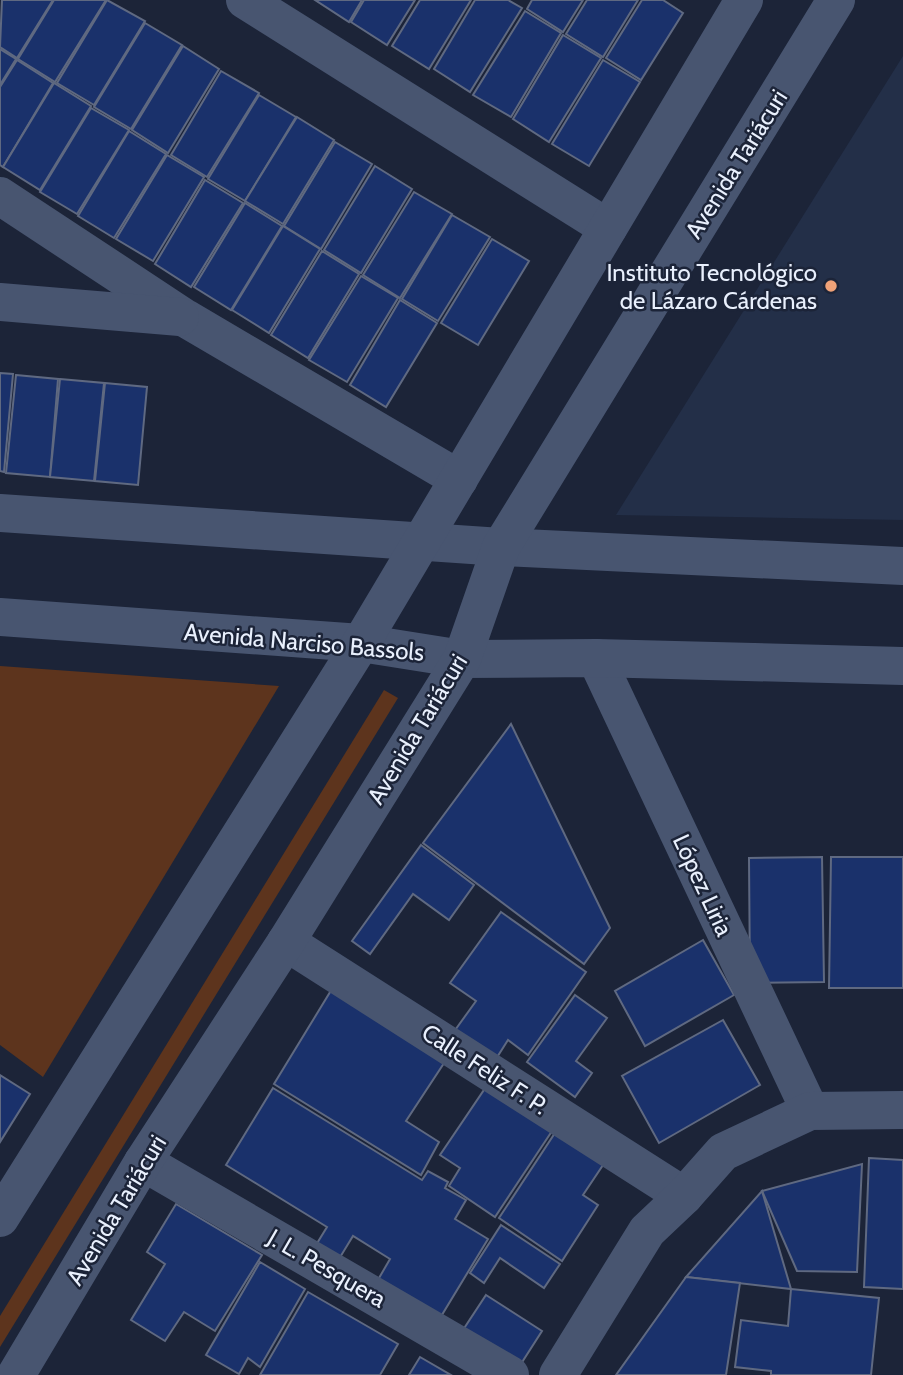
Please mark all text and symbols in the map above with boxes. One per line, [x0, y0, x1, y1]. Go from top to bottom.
street label: Avenida Tariácuri [679, 84, 793, 244]
place label: Instituto Tecnológico de Lázaro Cárdenas [606, 258, 817, 315]
marker: Instituto Tecnológico de Lázaro Cárdenas [823, 278, 839, 294]
street label: Avenida Narciso Bassols [183, 617, 425, 667]
street label: Avenida Tariácuri [361, 649, 473, 809]
street label: López Liria [667, 830, 739, 941]
street label: Calle Feliz F. P. [417, 1017, 553, 1121]
street label: Avenida Tariácuri [60, 1130, 172, 1290]
street label: J. L. Pesquera [262, 1222, 392, 1314]

